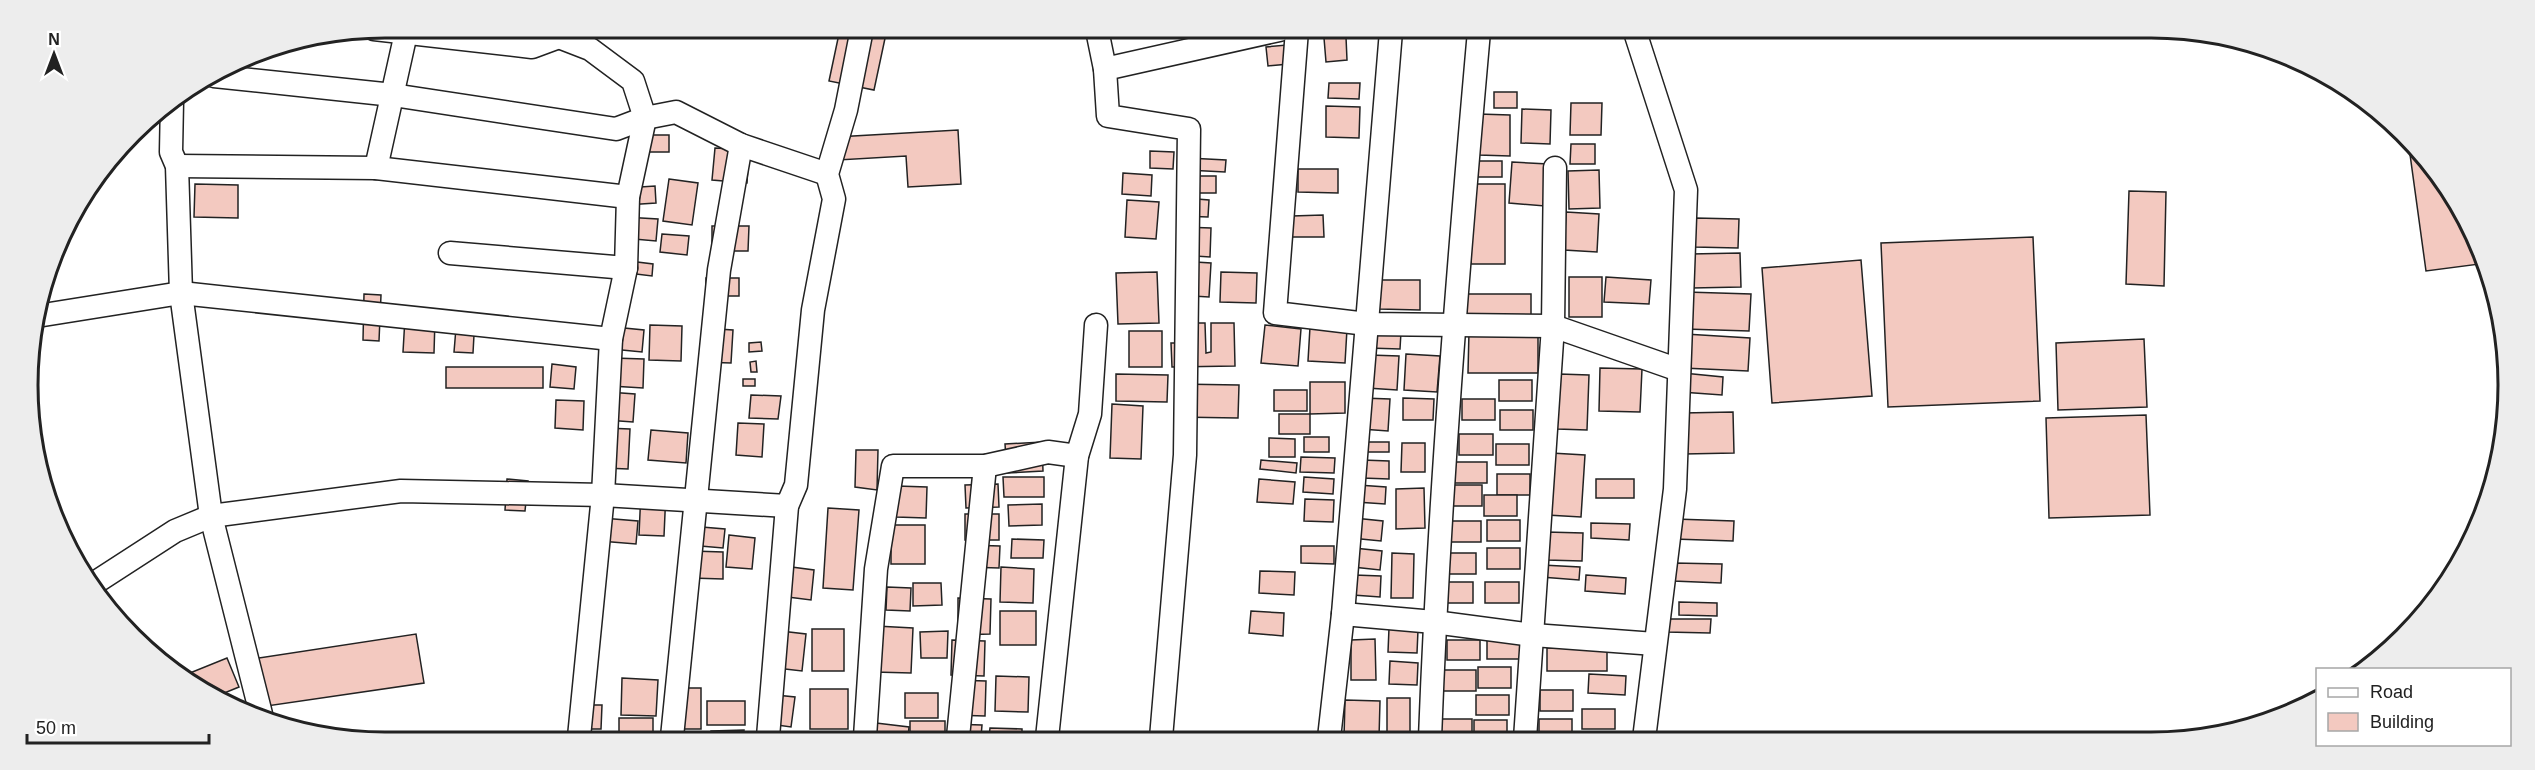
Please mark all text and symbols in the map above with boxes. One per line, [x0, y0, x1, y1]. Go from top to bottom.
north arrow [24, 24, 84, 84]
text: N [48, 31, 60, 48]
legend [2316, 668, 2511, 746]
text: Road [2370, 682, 2413, 702]
scale bar [27, 707, 208, 745]
text: Building [2370, 712, 2434, 732]
text: 50 m [36, 718, 76, 738]

